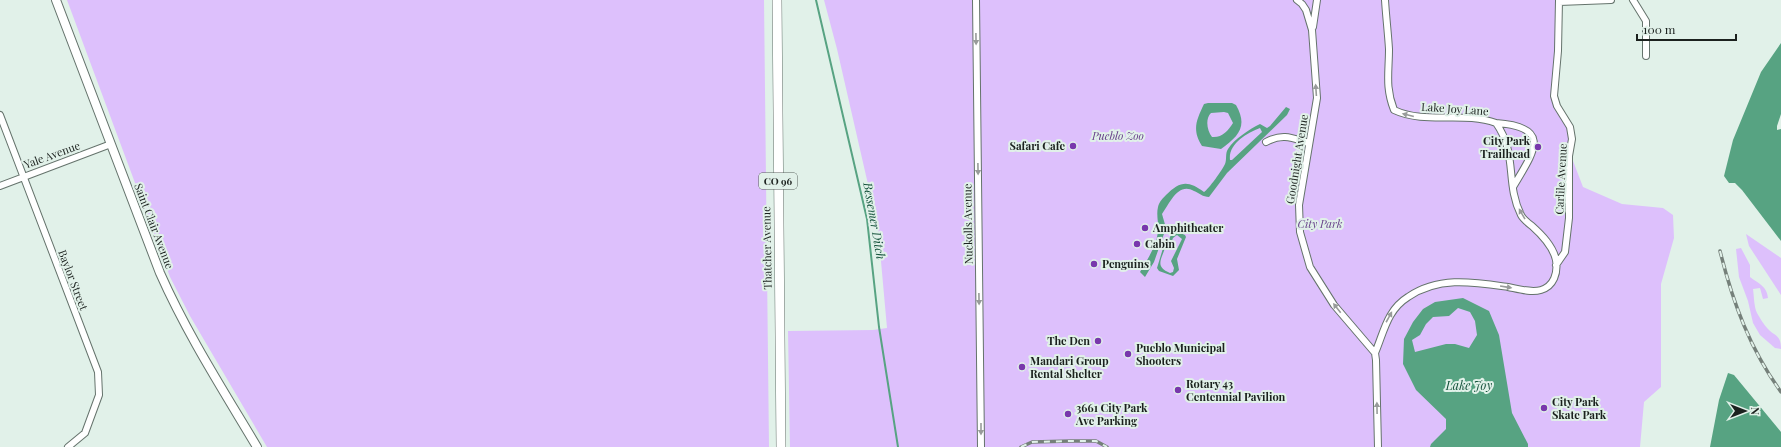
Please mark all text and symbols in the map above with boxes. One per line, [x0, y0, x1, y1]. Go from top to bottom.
scale bar [1637, 16, 1736, 42]
text: 100 m [1643, 21, 1676, 37]
one-way arrow [973, 33, 979, 46]
one-way arrow [1313, 83, 1319, 96]
street label: Lake Joy Lane [1421, 99, 1490, 118]
one-way arrow [1401, 111, 1414, 117]
street label: Goodnight Avenue [1282, 113, 1311, 205]
park label: Pueblo Zoo [1091, 128, 1144, 143]
place label: City Park Trailhead [1480, 133, 1531, 161]
street label: Yale Avenue [21, 137, 82, 172]
place label: Safari Cafe [1009, 138, 1065, 153]
marker: Safari Cafe [1068, 141, 1078, 151]
marker: City Park Trailhead [1533, 142, 1543, 152]
street label: Carlile Avenue [1551, 143, 1570, 215]
one-way arrow [975, 163, 981, 176]
road number: CO 96 [759, 173, 797, 189]
water label: Bessemer Ditch [860, 180, 890, 261]
street label: Saint Clair Avenue [131, 181, 178, 271]
street label: Nuckolls Avenue [959, 183, 976, 265]
street label: Thatcher Avenue [758, 206, 775, 290]
one-way arrow [1518, 208, 1525, 220]
park label: City Park [1298, 216, 1343, 231]
place label: Amphitheater [1152, 220, 1224, 235]
marker: Amphitheater [1140, 223, 1150, 233]
place label: Cabin [1145, 236, 1175, 251]
marker: Cabin [1132, 239, 1142, 249]
street label: Baylor Street [55, 247, 92, 312]
place label: Penguins [1102, 256, 1149, 271]
marker: Penguins [1089, 259, 1099, 269]
one-way arrow [1500, 284, 1512, 290]
one-way arrow [976, 293, 983, 305]
one-way arrow [1332, 302, 1341, 313]
one-way arrow [1386, 311, 1392, 323]
place label: The Den [1047, 333, 1090, 348]
marker: The Den [1093, 336, 1103, 346]
place label: Pueblo Municipal Shooters [1136, 340, 1226, 368]
marker: Pueblo Municipal Shooters [1123, 349, 1133, 359]
place label: Mandari Group Rental Shelter [1030, 353, 1109, 381]
marker: Mandari Group Rental Shelter [1017, 362, 1027, 372]
place label: Rotary 43 Centennial Pavilion [1186, 376, 1286, 404]
water label: Lake Joy [1445, 377, 1492, 393]
marker: Rotary 43 Centennial Pavilion [1173, 385, 1183, 395]
north arrow [1725, 391, 1765, 431]
place label: City Park Skate Park [1552, 394, 1607, 422]
place label: 3661 City Park Ave Parking [1075, 400, 1148, 428]
one-way arrow [1374, 401, 1380, 414]
marker: City Park Skate Park [1539, 403, 1549, 413]
text: N [1748, 407, 1763, 415]
marker: 3661 City Park Ave Parking [1063, 409, 1073, 419]
one-way arrow [978, 423, 984, 436]

